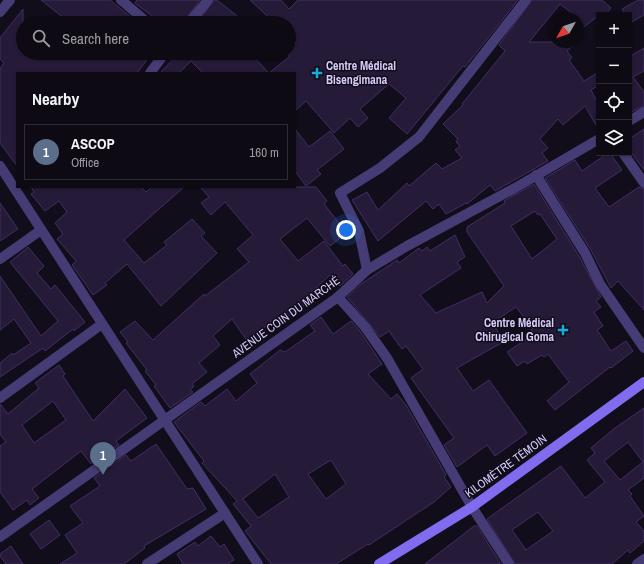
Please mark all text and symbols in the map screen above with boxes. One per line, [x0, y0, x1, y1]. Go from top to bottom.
north arrow [548, 12, 584, 48]
map controls [596, 12, 632, 156]
button: + [596, 12, 632, 48]
search box [16, 16, 296, 60]
icon: search [30, 27, 52, 49]
text: Search here [62, 28, 129, 49]
button: − [596, 48, 632, 84]
place label: Centre Médical Bisengimana [326, 58, 396, 88]
marker: Centre Médical Bisengimana [311, 67, 323, 79]
button: locate [596, 84, 632, 120]
text: Nearby [32, 87, 79, 110]
button: layers [596, 120, 632, 156]
text: ASCOP [71, 133, 115, 154]
text: 1 [43, 144, 49, 161]
text: 160 m [249, 144, 279, 161]
text: Office [71, 154, 99, 171]
your location [336, 220, 356, 240]
street label: AVENUE COIN DU MARCHÉ [228, 272, 343, 362]
place label: Centre Médical Chirugical Goma [475, 315, 555, 345]
marker: Centre Médical Chirugical Goma [557, 324, 569, 336]
street label: KILOMÈTRE TÉMOIN [462, 431, 550, 501]
pin: 1 [90, 442, 116, 475]

